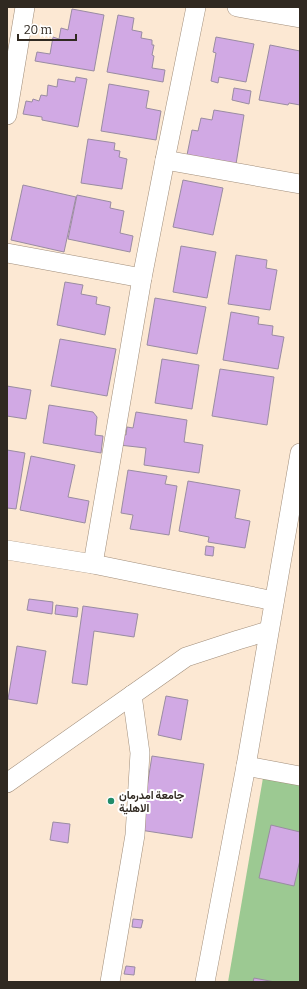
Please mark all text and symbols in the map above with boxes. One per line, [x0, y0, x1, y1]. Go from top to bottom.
scale bar [18, 16, 76, 42]
text: 20 m [24, 23, 53, 37]
place label: جامعة امدرمان الاهلية [119, 789, 185, 815]
marker: جامعة امدرمان الاهلية [106, 796, 116, 806]

